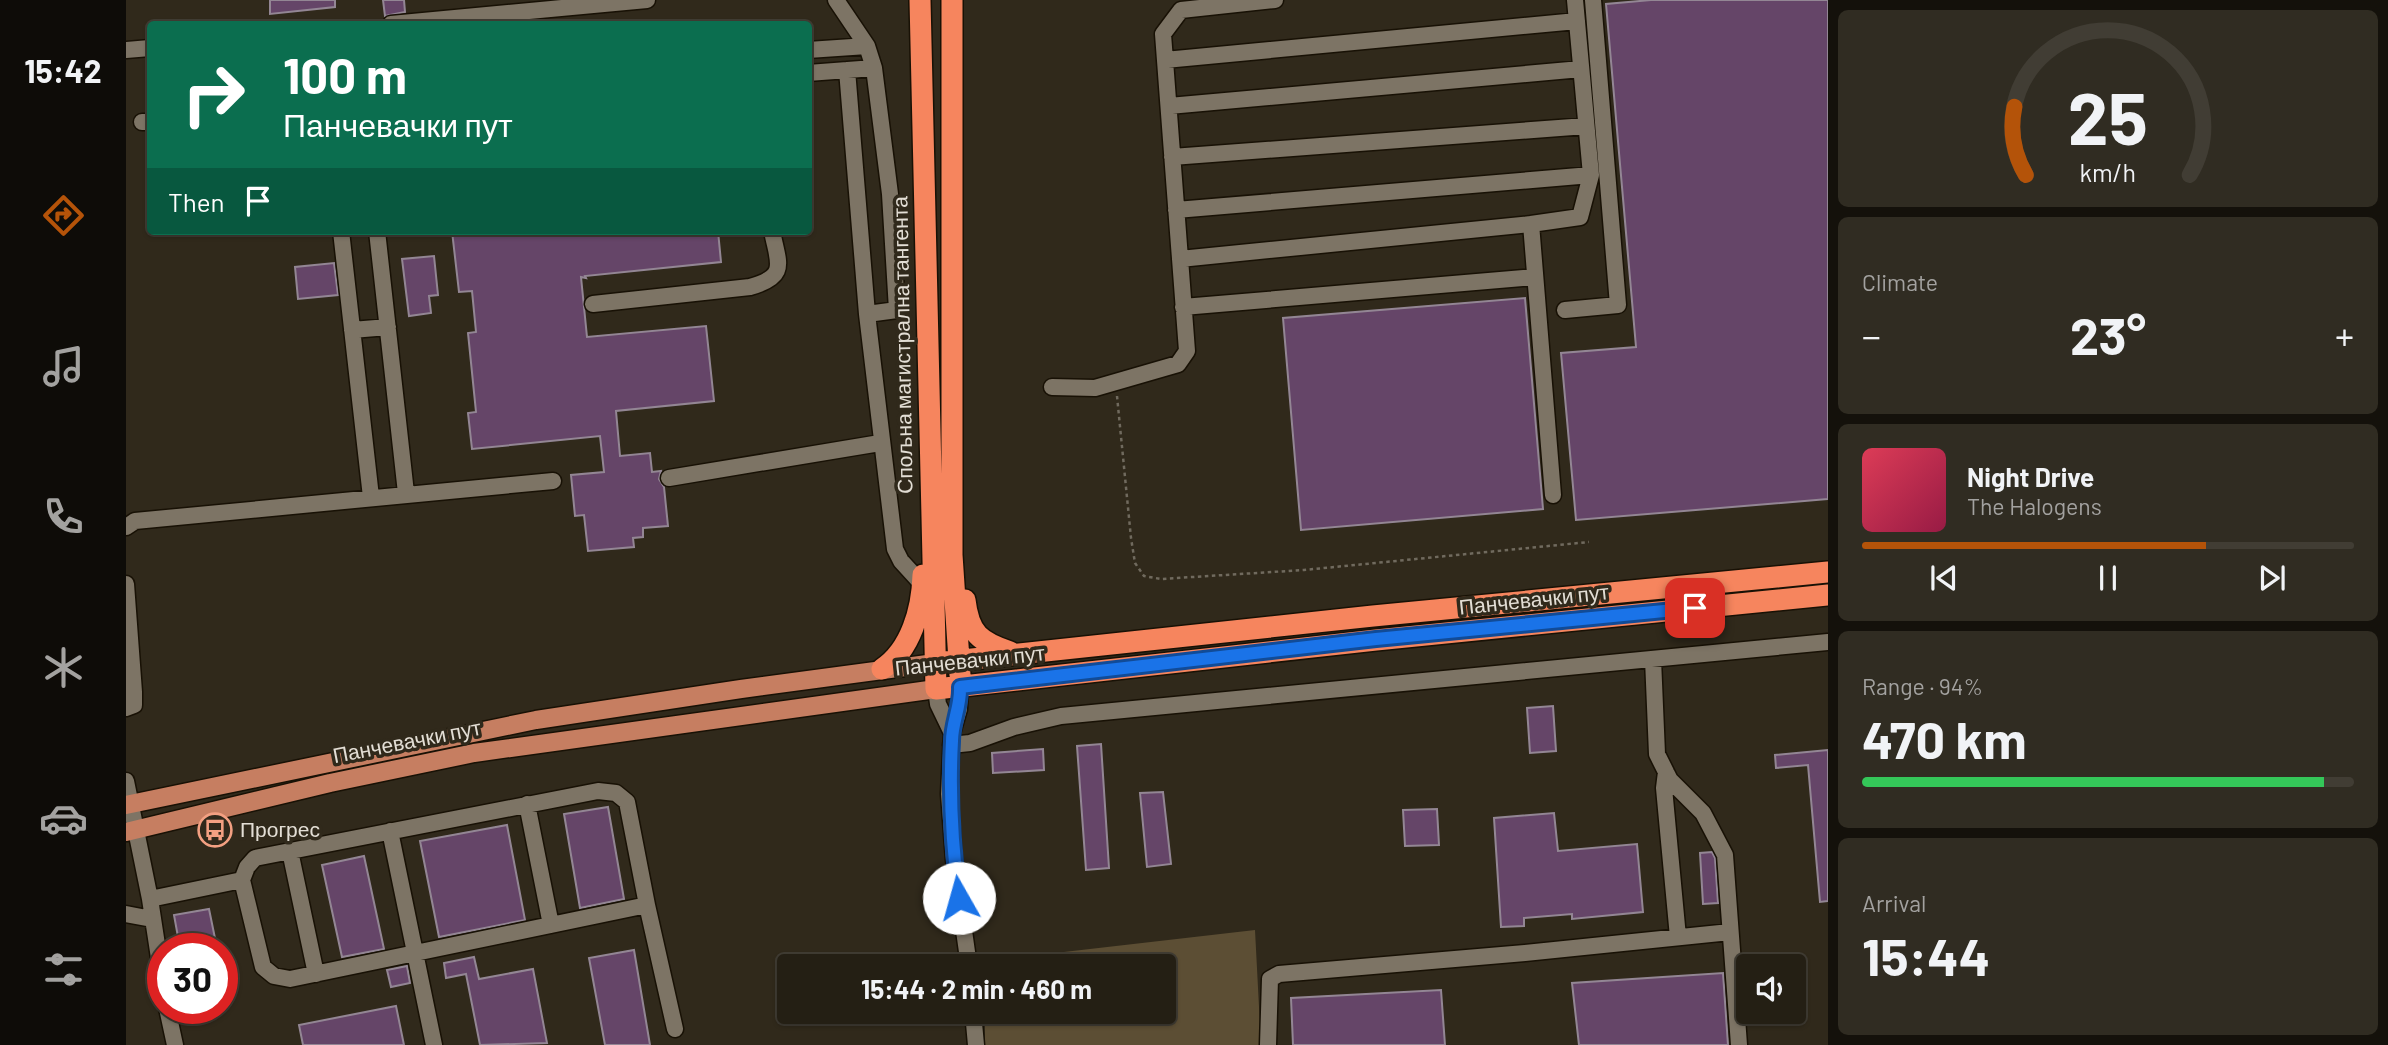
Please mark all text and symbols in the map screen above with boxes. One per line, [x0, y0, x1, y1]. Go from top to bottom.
text: 100 m [283, 45, 407, 104]
icon: right [168, 49, 259, 140]
text: 15:42 [24, 51, 102, 89]
text: 25 [2068, 72, 2148, 160]
text: Панчевачки пут [283, 105, 513, 143]
text: km/h [2080, 156, 2136, 186]
icon: arrive [239, 182, 277, 220]
text: Then [168, 186, 225, 217]
icon: directions [39, 191, 88, 240]
street label: Спољна магистрална тангента [886, 196, 917, 494]
text: Climate [1862, 268, 1938, 296]
text: 23° [2070, 303, 2146, 365]
text: − [1862, 312, 1881, 358]
text: + [2335, 312, 2354, 358]
icon: music [39, 342, 88, 391]
text: Night Drive [1967, 461, 2094, 492]
icon: phone [39, 492, 88, 541]
text: The Halogens [1967, 492, 2102, 520]
icon: previous [1925, 559, 1963, 597]
icon: pause [2089, 559, 2127, 597]
icon: next [2253, 559, 2291, 597]
street label: Панчевачки пут [1458, 578, 1610, 619]
pin [1665, 578, 1725, 638]
icon: arrive [1676, 589, 1714, 627]
street label: Панчевачки пут [894, 639, 1046, 680]
icon: climate [39, 643, 88, 692]
text: Range · 94% [1862, 672, 1983, 700]
text: 470 km [1862, 707, 2027, 769]
street label: Панчевачки пут [330, 714, 483, 767]
icon: car [39, 794, 88, 843]
bus stop icon: Прогрес [196, 811, 234, 849]
place label: Прогрес [240, 816, 320, 841]
position arrow [922, 861, 996, 935]
text: Arrival [1862, 889, 1926, 917]
text: 15:44 [1862, 924, 1990, 986]
speed limit sign: 30 [147, 933, 238, 1024]
icon: filters [39, 945, 88, 994]
map controls [1736, 954, 1806, 1024]
button: sound [1736, 954, 1806, 1024]
text: 15:44 · 2 min · 460 m [861, 973, 1092, 1004]

